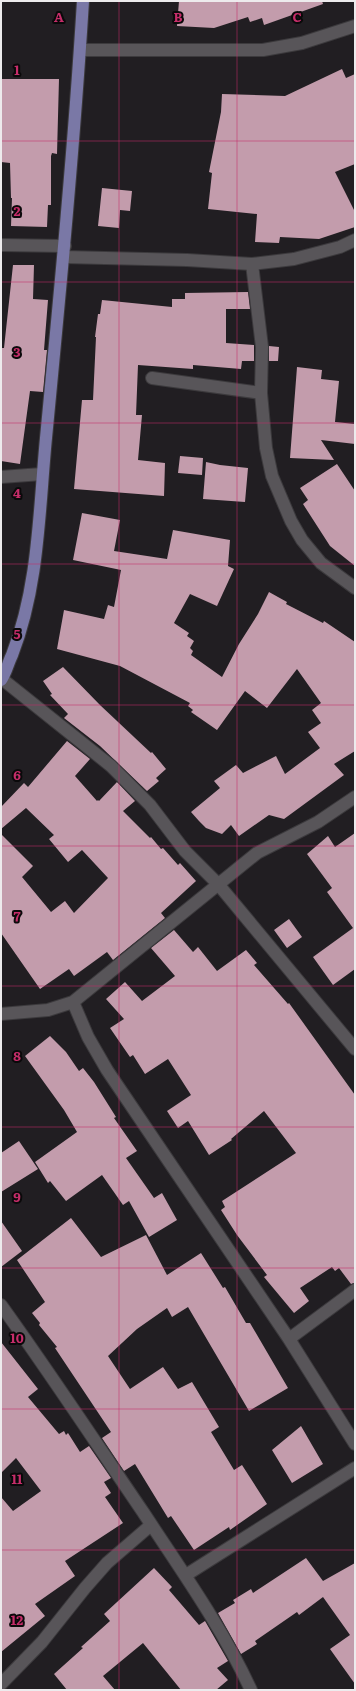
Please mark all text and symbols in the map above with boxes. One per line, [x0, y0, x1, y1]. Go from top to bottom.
text: A [54, 7, 64, 26]
text: B [174, 7, 183, 26]
text: C [292, 7, 302, 26]
text: 1 [14, 60, 20, 79]
text: 2 [14, 201, 21, 220]
text: 3 [13, 342, 21, 361]
text: 4 [13, 483, 21, 502]
text: 5 [13, 624, 21, 643]
text: 6 [13, 765, 21, 784]
text: 7 [13, 906, 21, 925]
text: 8 [13, 1046, 21, 1065]
text: 9 [13, 1187, 21, 1206]
text: 10 [10, 1328, 24, 1347]
text: 11 [12, 1469, 23, 1488]
text: 12 [11, 1610, 23, 1629]

